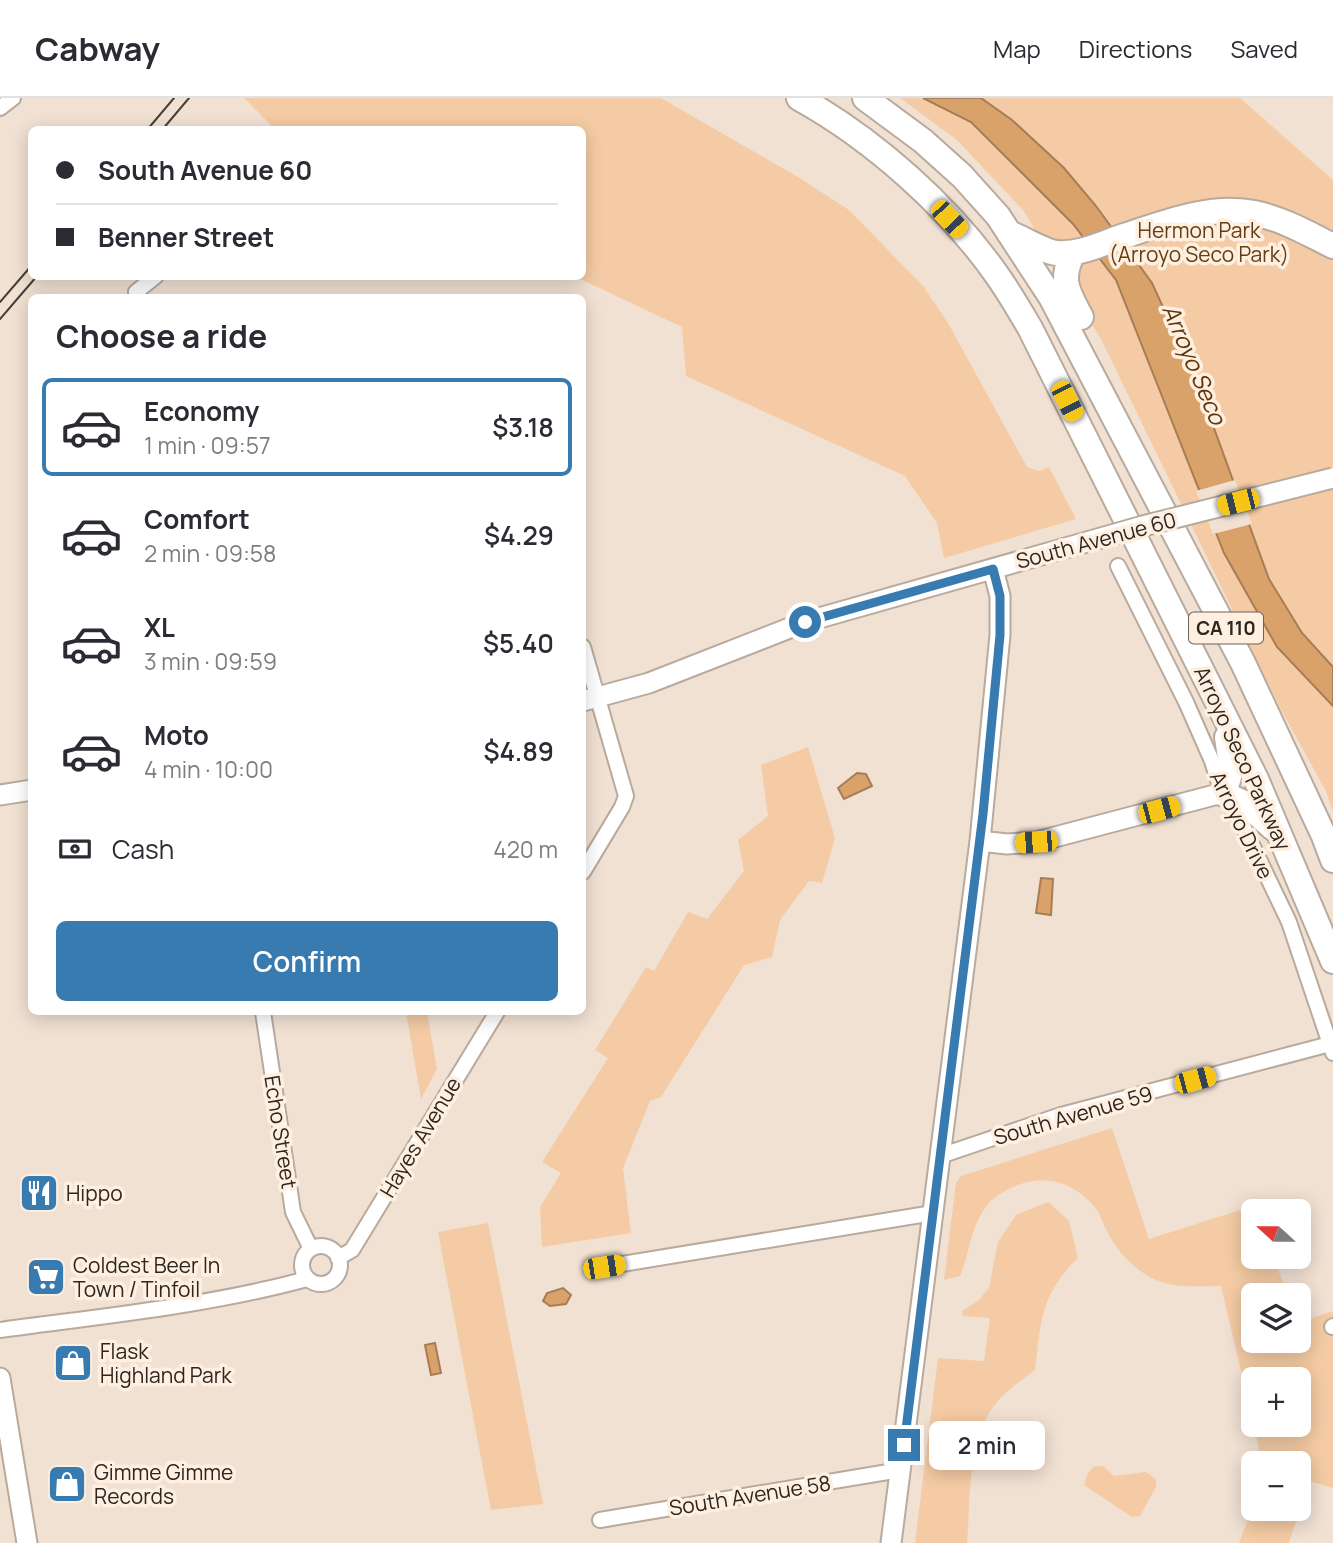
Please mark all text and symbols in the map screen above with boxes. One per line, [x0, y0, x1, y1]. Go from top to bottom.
text: Cabway [35, 26, 160, 71]
text: Map [993, 32, 1041, 65]
text: Directions [1079, 32, 1192, 65]
text: Saved [1230, 32, 1298, 65]
text: South Avenue 60 [98, 152, 312, 188]
car [927, 196, 972, 242]
park label: Hermon Park (Arroyo Seco Park) [1109, 216, 1289, 268]
text: Benner Street [98, 219, 274, 255]
water label: Arroyo Seco [1155, 299, 1235, 430]
text: Choose a ride [56, 314, 267, 358]
car [1049, 378, 1086, 424]
text: Economy [144, 393, 259, 429]
icon: car [60, 396, 123, 459]
text: $3.18 [492, 409, 554, 445]
text: 1 min · 09:57 [144, 429, 271, 461]
car [1216, 487, 1261, 517]
text: Comfort [144, 501, 250, 537]
icon: car [60, 504, 123, 567]
street label: South Avenue 60 [1013, 505, 1179, 575]
text: $4.29 [484, 517, 554, 553]
text: 2 min · 09:58 [144, 537, 276, 569]
route start [789, 606, 821, 638]
text: XL [144, 609, 175, 645]
icon: car [60, 612, 123, 675]
road number: CA 110 [1189, 612, 1263, 643]
text: $5.40 [483, 625, 554, 661]
text: 3 min · 09:59 [144, 645, 277, 677]
street label: Arroyo Seco Parkway [1188, 661, 1298, 855]
text: Moto [144, 717, 209, 753]
icon: car [60, 720, 123, 783]
text: $4.89 [484, 733, 554, 769]
text: 4 min · 10:00 [144, 753, 273, 785]
street label: Arroyo Drive [1204, 766, 1280, 884]
car [1136, 794, 1183, 826]
icon: cash [56, 830, 94, 868]
car [1015, 830, 1058, 854]
text: Cash [112, 831, 174, 867]
text: 420 m [493, 833, 558, 865]
button: Confirm [56, 921, 558, 1001]
car [1172, 1064, 1219, 1096]
street label: Hayes Avenue [373, 1072, 467, 1202]
street label: Echo Street [258, 1073, 304, 1191]
street label: South Avenue 59 [990, 1079, 1156, 1151]
restaurant icon: Hippo [18, 1172, 60, 1214]
place label: Hippo [66, 1179, 123, 1207]
north arrow [1241, 1199, 1311, 1269]
map controls [1241, 1199, 1311, 1521]
place label: Coldest Beer In Town / Tinfoil [73, 1251, 220, 1303]
car [582, 1253, 627, 1281]
supermarket icon: Coldest Beer In Town / Tinfoil [25, 1256, 67, 1298]
button: layers [1241, 1283, 1311, 1353]
place label: Flask Highland Park [100, 1337, 232, 1389]
shop icon: Flask Highland Park [52, 1342, 94, 1384]
button: + [1241, 1367, 1311, 1437]
callout: 2 min [928, 1420, 1044, 1470]
route end [888, 1429, 920, 1461]
text: 2 min [958, 1429, 1016, 1461]
button: − [1241, 1451, 1311, 1521]
place label: Gimme Gimme Records [94, 1458, 233, 1510]
shop icon: Gimme Gimme Records [46, 1463, 88, 1505]
street label: South Avenue 58 [667, 1468, 833, 1522]

